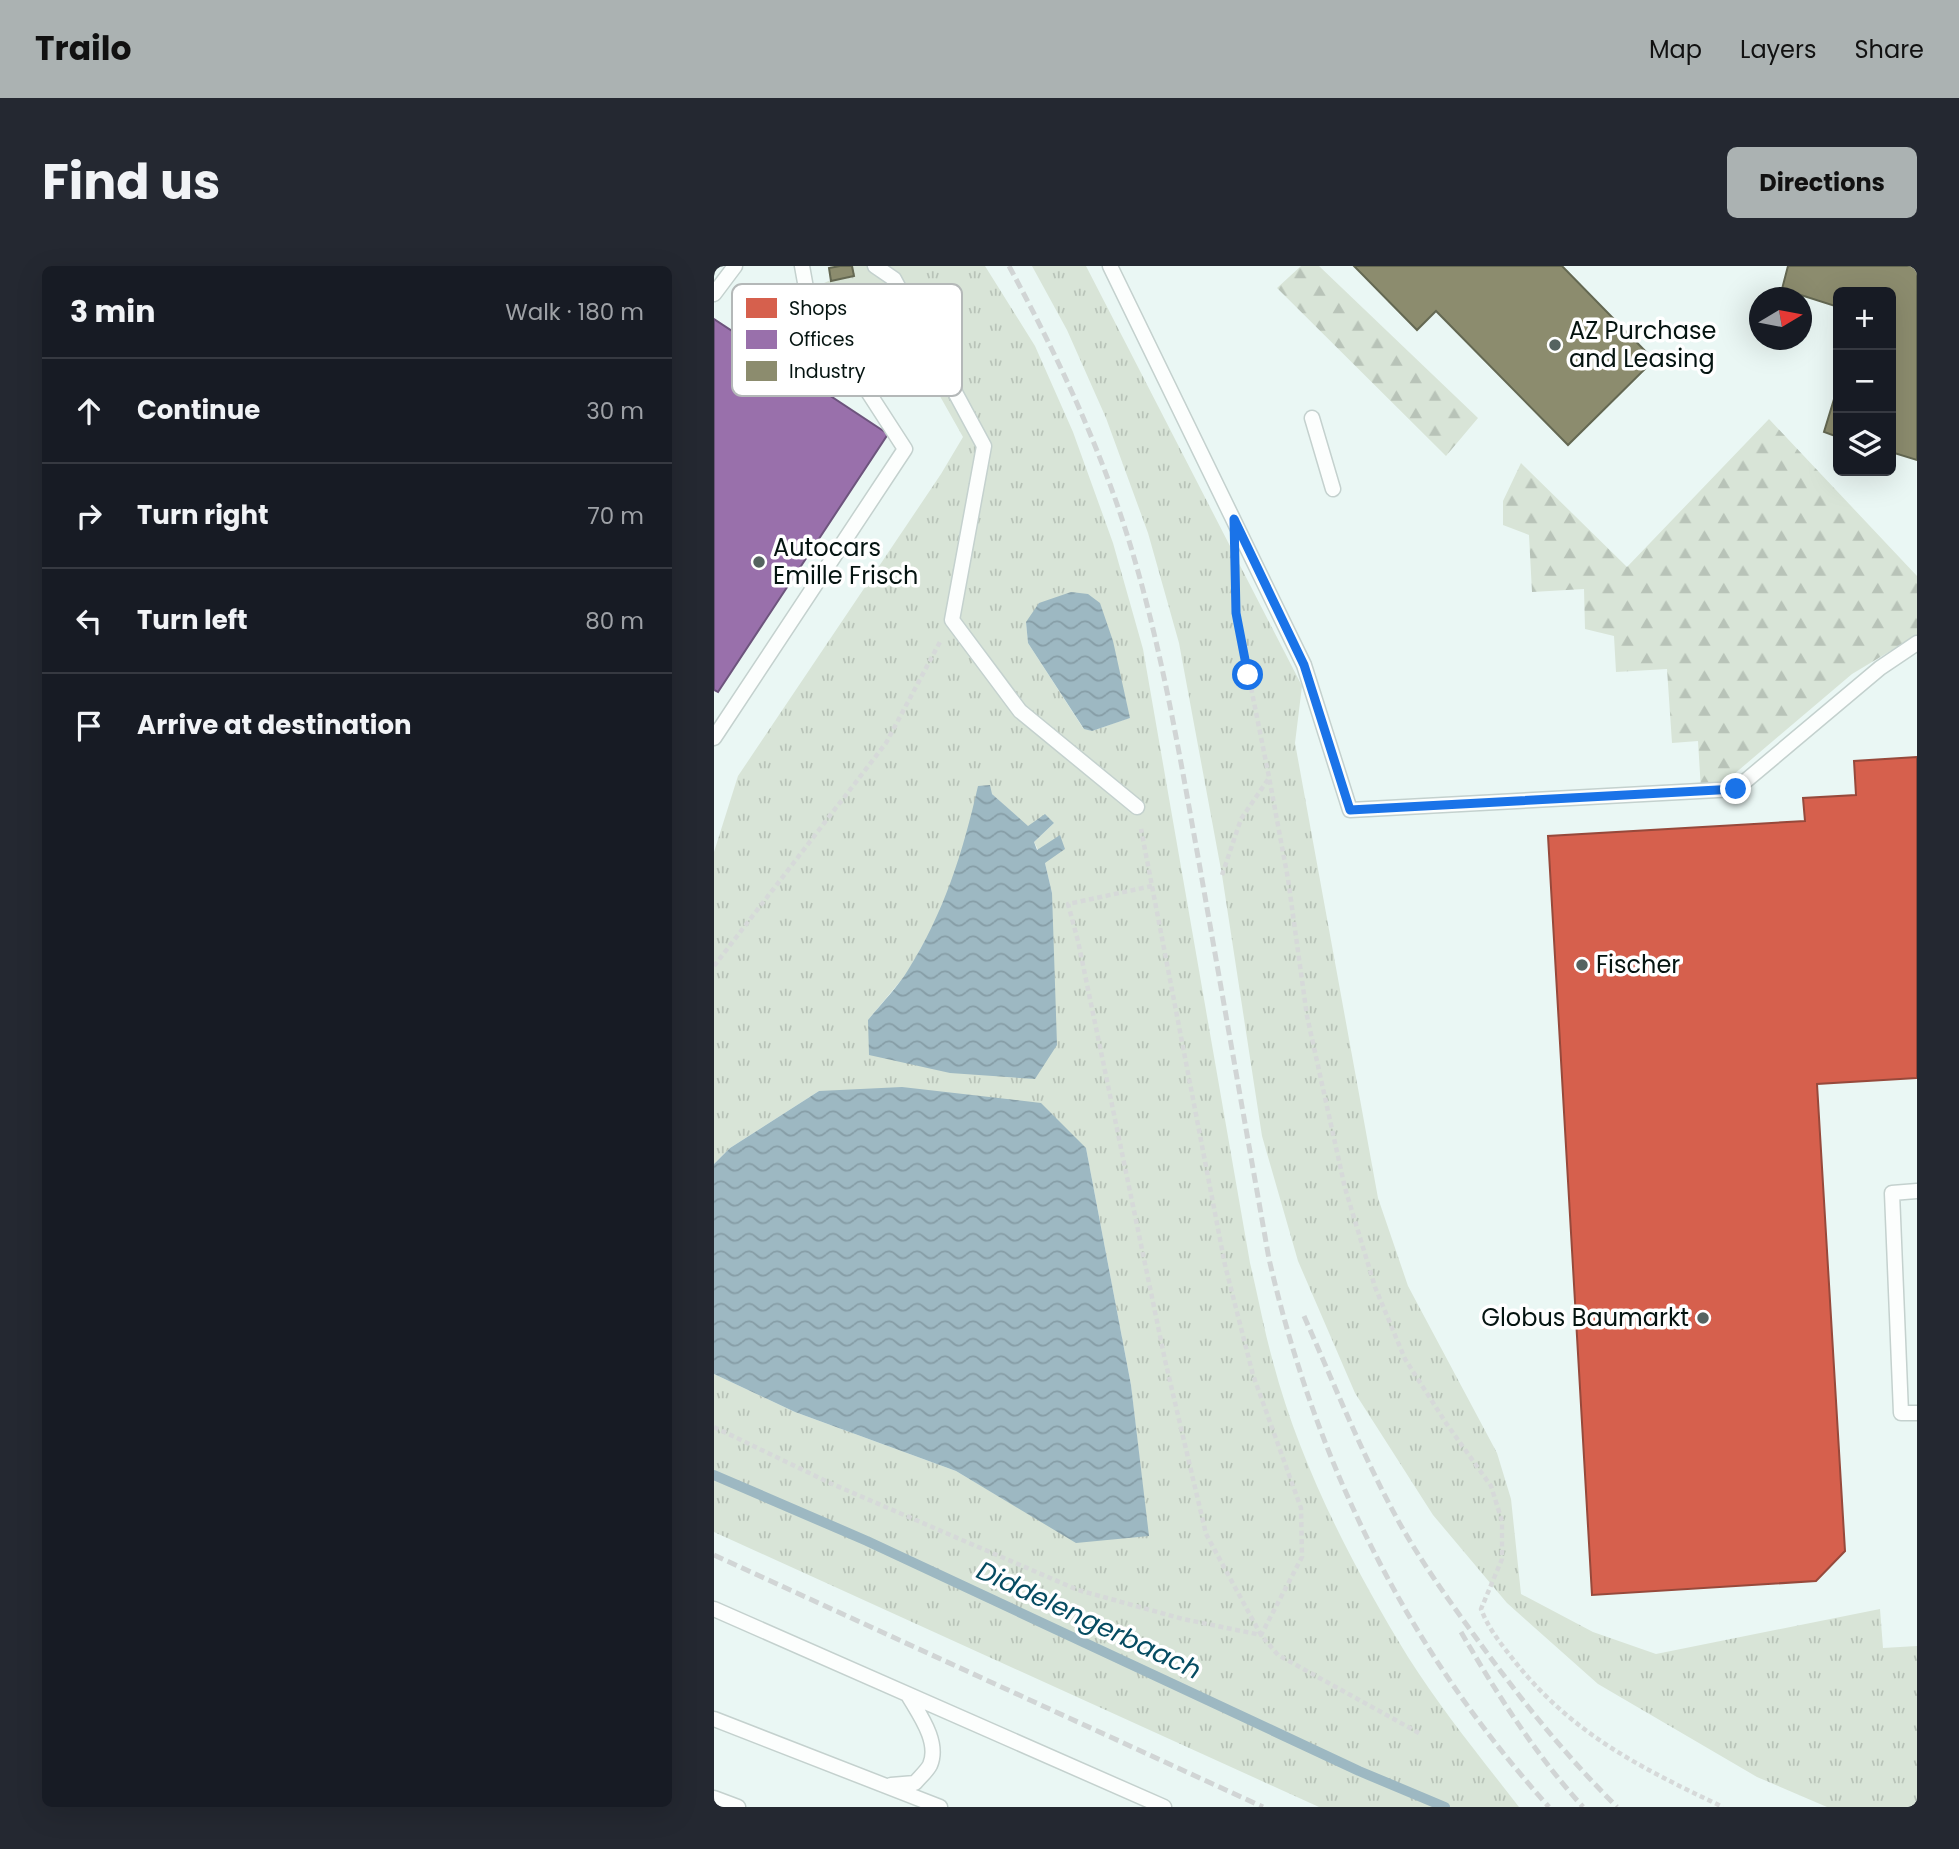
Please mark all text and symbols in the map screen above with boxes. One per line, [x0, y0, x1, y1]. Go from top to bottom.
text: Trailo [35, 25, 132, 72]
text: Map [1649, 33, 1702, 66]
text: Layers [1740, 33, 1816, 66]
text: Share [1854, 33, 1924, 66]
button: Directions [1727, 147, 1917, 218]
text: Find us [42, 148, 220, 216]
legend [732, 284, 962, 396]
north arrow [1749, 287, 1812, 350]
map controls [1833, 287, 1896, 476]
button: + [1833, 287, 1896, 350]
text: 3 min [70, 290, 155, 333]
text: Shops [789, 295, 847, 322]
text: Walk · 180 m [505, 296, 644, 328]
place label: AZ Purchase and Leasing [1569, 314, 1716, 375]
text: Offices [789, 326, 854, 353]
marker: AZ Purchase and Leasing [1547, 337, 1563, 353]
button: − [1833, 350, 1896, 413]
text: Industry [789, 358, 866, 385]
icon: ahead [70, 392, 108, 430]
text: Continue [137, 392, 260, 428]
text: 30 m [586, 395, 644, 427]
button: layers [1833, 413, 1896, 476]
icon: right [70, 497, 108, 535]
text: Turn right [137, 497, 269, 533]
text: 70 m [587, 500, 644, 532]
place label: Autocars Emille Frisch [773, 531, 918, 592]
marker: Autocars Emille Frisch [751, 554, 767, 570]
icon: left [70, 602, 108, 640]
text: Turn left [137, 602, 248, 638]
text: 80 m [585, 605, 644, 637]
route start [1232, 659, 1263, 690]
icon: arrive [70, 707, 108, 745]
text: Arrive at destination [137, 707, 412, 743]
route end [1720, 773, 1751, 804]
place label: Fischer [1596, 948, 1680, 981]
marker: Fischer [1574, 957, 1590, 973]
place label: Globus Baumarkt [1481, 1301, 1689, 1334]
marker: Globus Baumarkt [1695, 1310, 1711, 1326]
water label: Diddelengerbaach [971, 1552, 1207, 1688]

